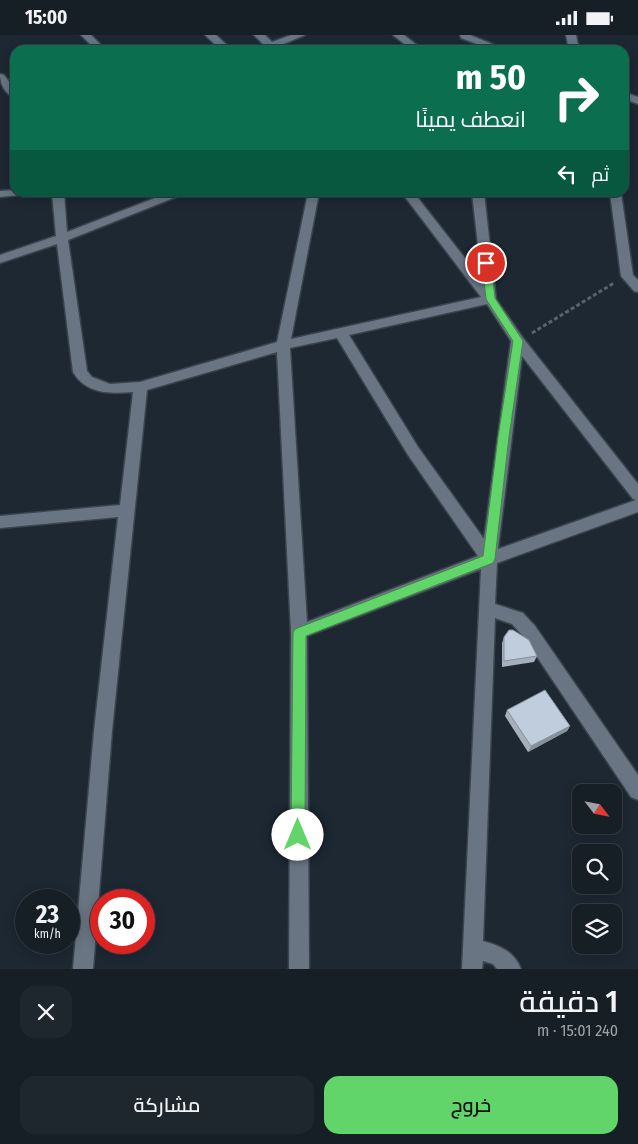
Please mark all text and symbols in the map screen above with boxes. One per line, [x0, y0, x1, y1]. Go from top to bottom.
text: 15:00 [25, 6, 67, 29]
text: 50 m [456, 56, 526, 98]
icon: right [544, 65, 609, 130]
text: انعطف يمينًا [415, 106, 526, 133]
icon: left [553, 160, 581, 188]
text: ثم [591, 163, 609, 186]
pin [465, 242, 507, 284]
icon: arrive [472, 249, 500, 277]
north arrow [572, 784, 622, 834]
map controls [572, 784, 622, 954]
position arrow [271, 808, 323, 860]
button: search [572, 844, 622, 894]
speed limit sign: 30 [90, 889, 155, 954]
text: 23 [36, 900, 59, 930]
button: layers [572, 904, 622, 954]
text: km/h [34, 927, 61, 941]
text: 1 دقيقة [519, 984, 618, 1020]
button: close [20, 986, 72, 1038]
text: 240 m · 15:01 [537, 1021, 618, 1040]
button: مشاركة [20, 1076, 314, 1134]
button: خروج [324, 1076, 618, 1134]

